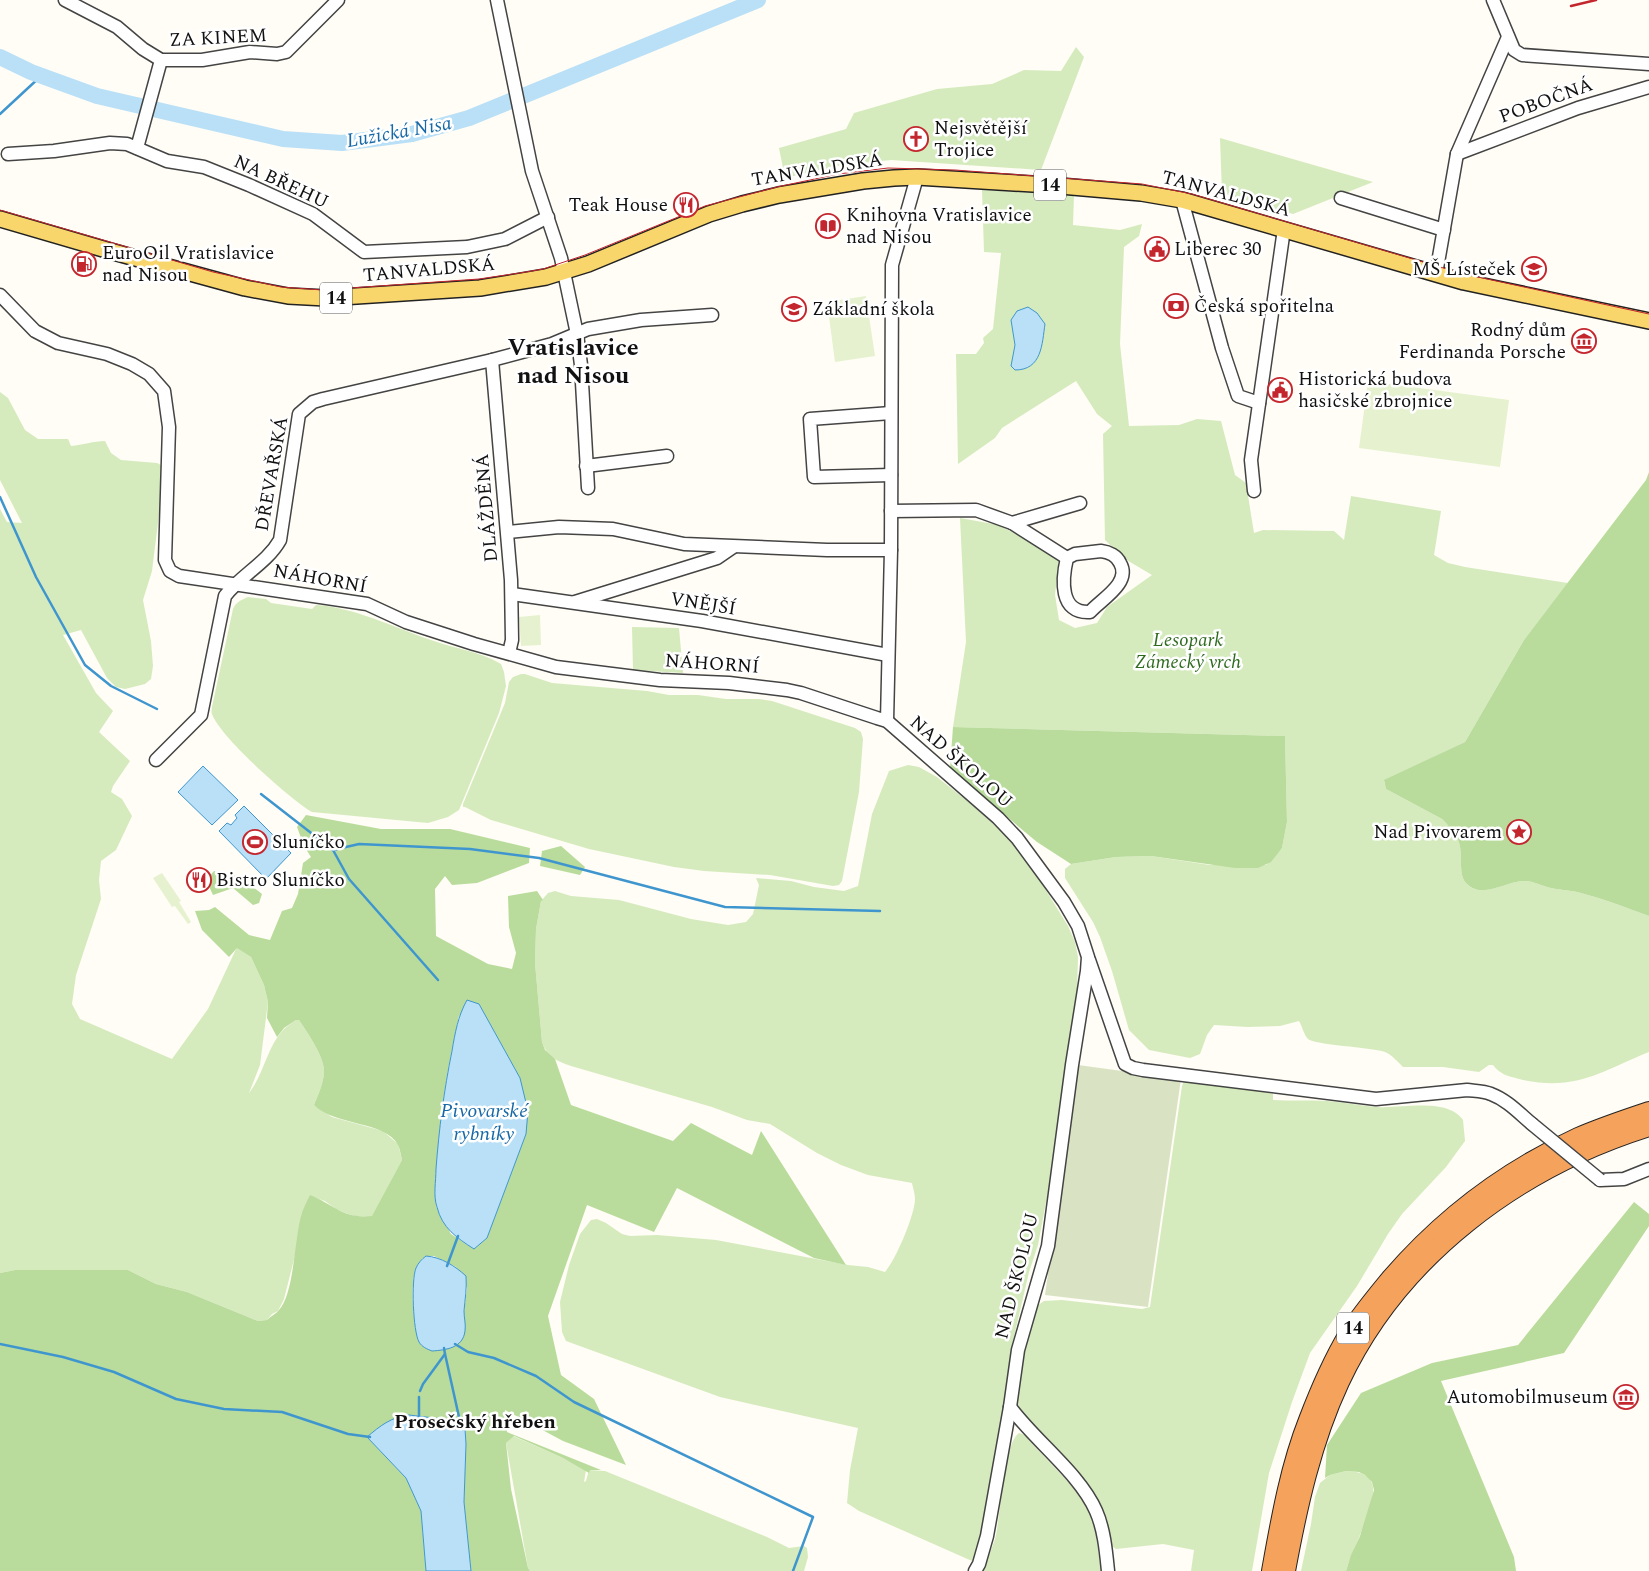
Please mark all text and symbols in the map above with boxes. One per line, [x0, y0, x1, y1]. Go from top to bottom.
street label: ZA KINEM [168, 21, 268, 55]
street label: POBOČNÁ [1495, 71, 1597, 131]
water label: Lužická Nisa [344, 108, 454, 156]
place label: Nejsvětější Trojice [934, 114, 1028, 165]
church icon: Nejsvětější Trojice [903, 126, 929, 152]
street label: TANVALDSKÁ [749, 145, 885, 195]
street label: NA BŘEHU [229, 147, 333, 217]
street label: TANVALDSKÁ [1158, 163, 1294, 225]
road number: 14 [1034, 170, 1066, 200]
place label: Teak House [569, 191, 668, 220]
restaurant icon: Teak House [673, 192, 699, 218]
place label: Knihovna Vratislavice nad Nisou [846, 201, 1032, 252]
library icon: Knihovna Vratislavice nad Nisou [815, 213, 841, 239]
place label: Liberec 30 [1174, 235, 1261, 264]
public building icon: Liberec 30 [1144, 236, 1170, 262]
place label: EuroOil Vratislavice nad Nisou [102, 239, 274, 290]
street label: TANVALDSKÁ [362, 250, 496, 290]
fuel station icon: EuroOil Vratislavice nad Nisou [71, 251, 97, 277]
place label: MŠ Lísteček [1412, 255, 1516, 284]
school or university icon: MŠ Lísteček [1521, 256, 1547, 282]
road number: 14 [320, 282, 352, 314]
place label: Česká spořitelna [1194, 292, 1335, 321]
bank icon: Česká spořitelna [1163, 293, 1189, 319]
place label: Základní škola [812, 295, 935, 324]
school or university icon: Základní škola [781, 296, 807, 322]
place label: Rodný dům Ferdinanda Porsche [1399, 316, 1566, 367]
museum icon: Rodný dům Ferdinanda Porsche [1571, 328, 1597, 354]
district label: Vratislavice nad Nisou [507, 330, 639, 394]
place label: Historická budova hasičské zbrojnice [1298, 365, 1453, 416]
public building icon: Historická budova hasičské zbrojnice [1267, 377, 1293, 403]
street label: DŘEVAŘSKÁ [248, 414, 296, 534]
street label: DLÁŽDĚNÁ [468, 453, 506, 563]
street label: NÁHORNÍ [271, 557, 369, 601]
street label: VNĚJŠÍ [668, 584, 738, 624]
park label: Lesopark Zámecký vrch [1135, 626, 1241, 677]
street label: NÁHORNÍ [664, 646, 760, 682]
street label: NAD ŠKOLOU [903, 709, 1019, 815]
place label: Nad Pivovarem [1373, 818, 1502, 847]
place icon: Nad Pivovarem [1506, 819, 1532, 845]
place label: Sluníčko [272, 828, 345, 857]
sports icon: Sluníčko [242, 829, 268, 855]
place label: Bistro Sluníčko [216, 866, 345, 895]
restaurant icon: Bistro Sluníčko [186, 867, 212, 893]
water label: Pivovarské rybníky [440, 1096, 530, 1149]
street label: NAD ŠKOLOU [987, 1210, 1047, 1342]
road number: 14 [1337, 1312, 1369, 1344]
place label: Automobilmuseum [1446, 1383, 1608, 1412]
museum icon: Automobilmuseum [1613, 1384, 1639, 1410]
district label: Prosečský hřeben [394, 1407, 556, 1437]

